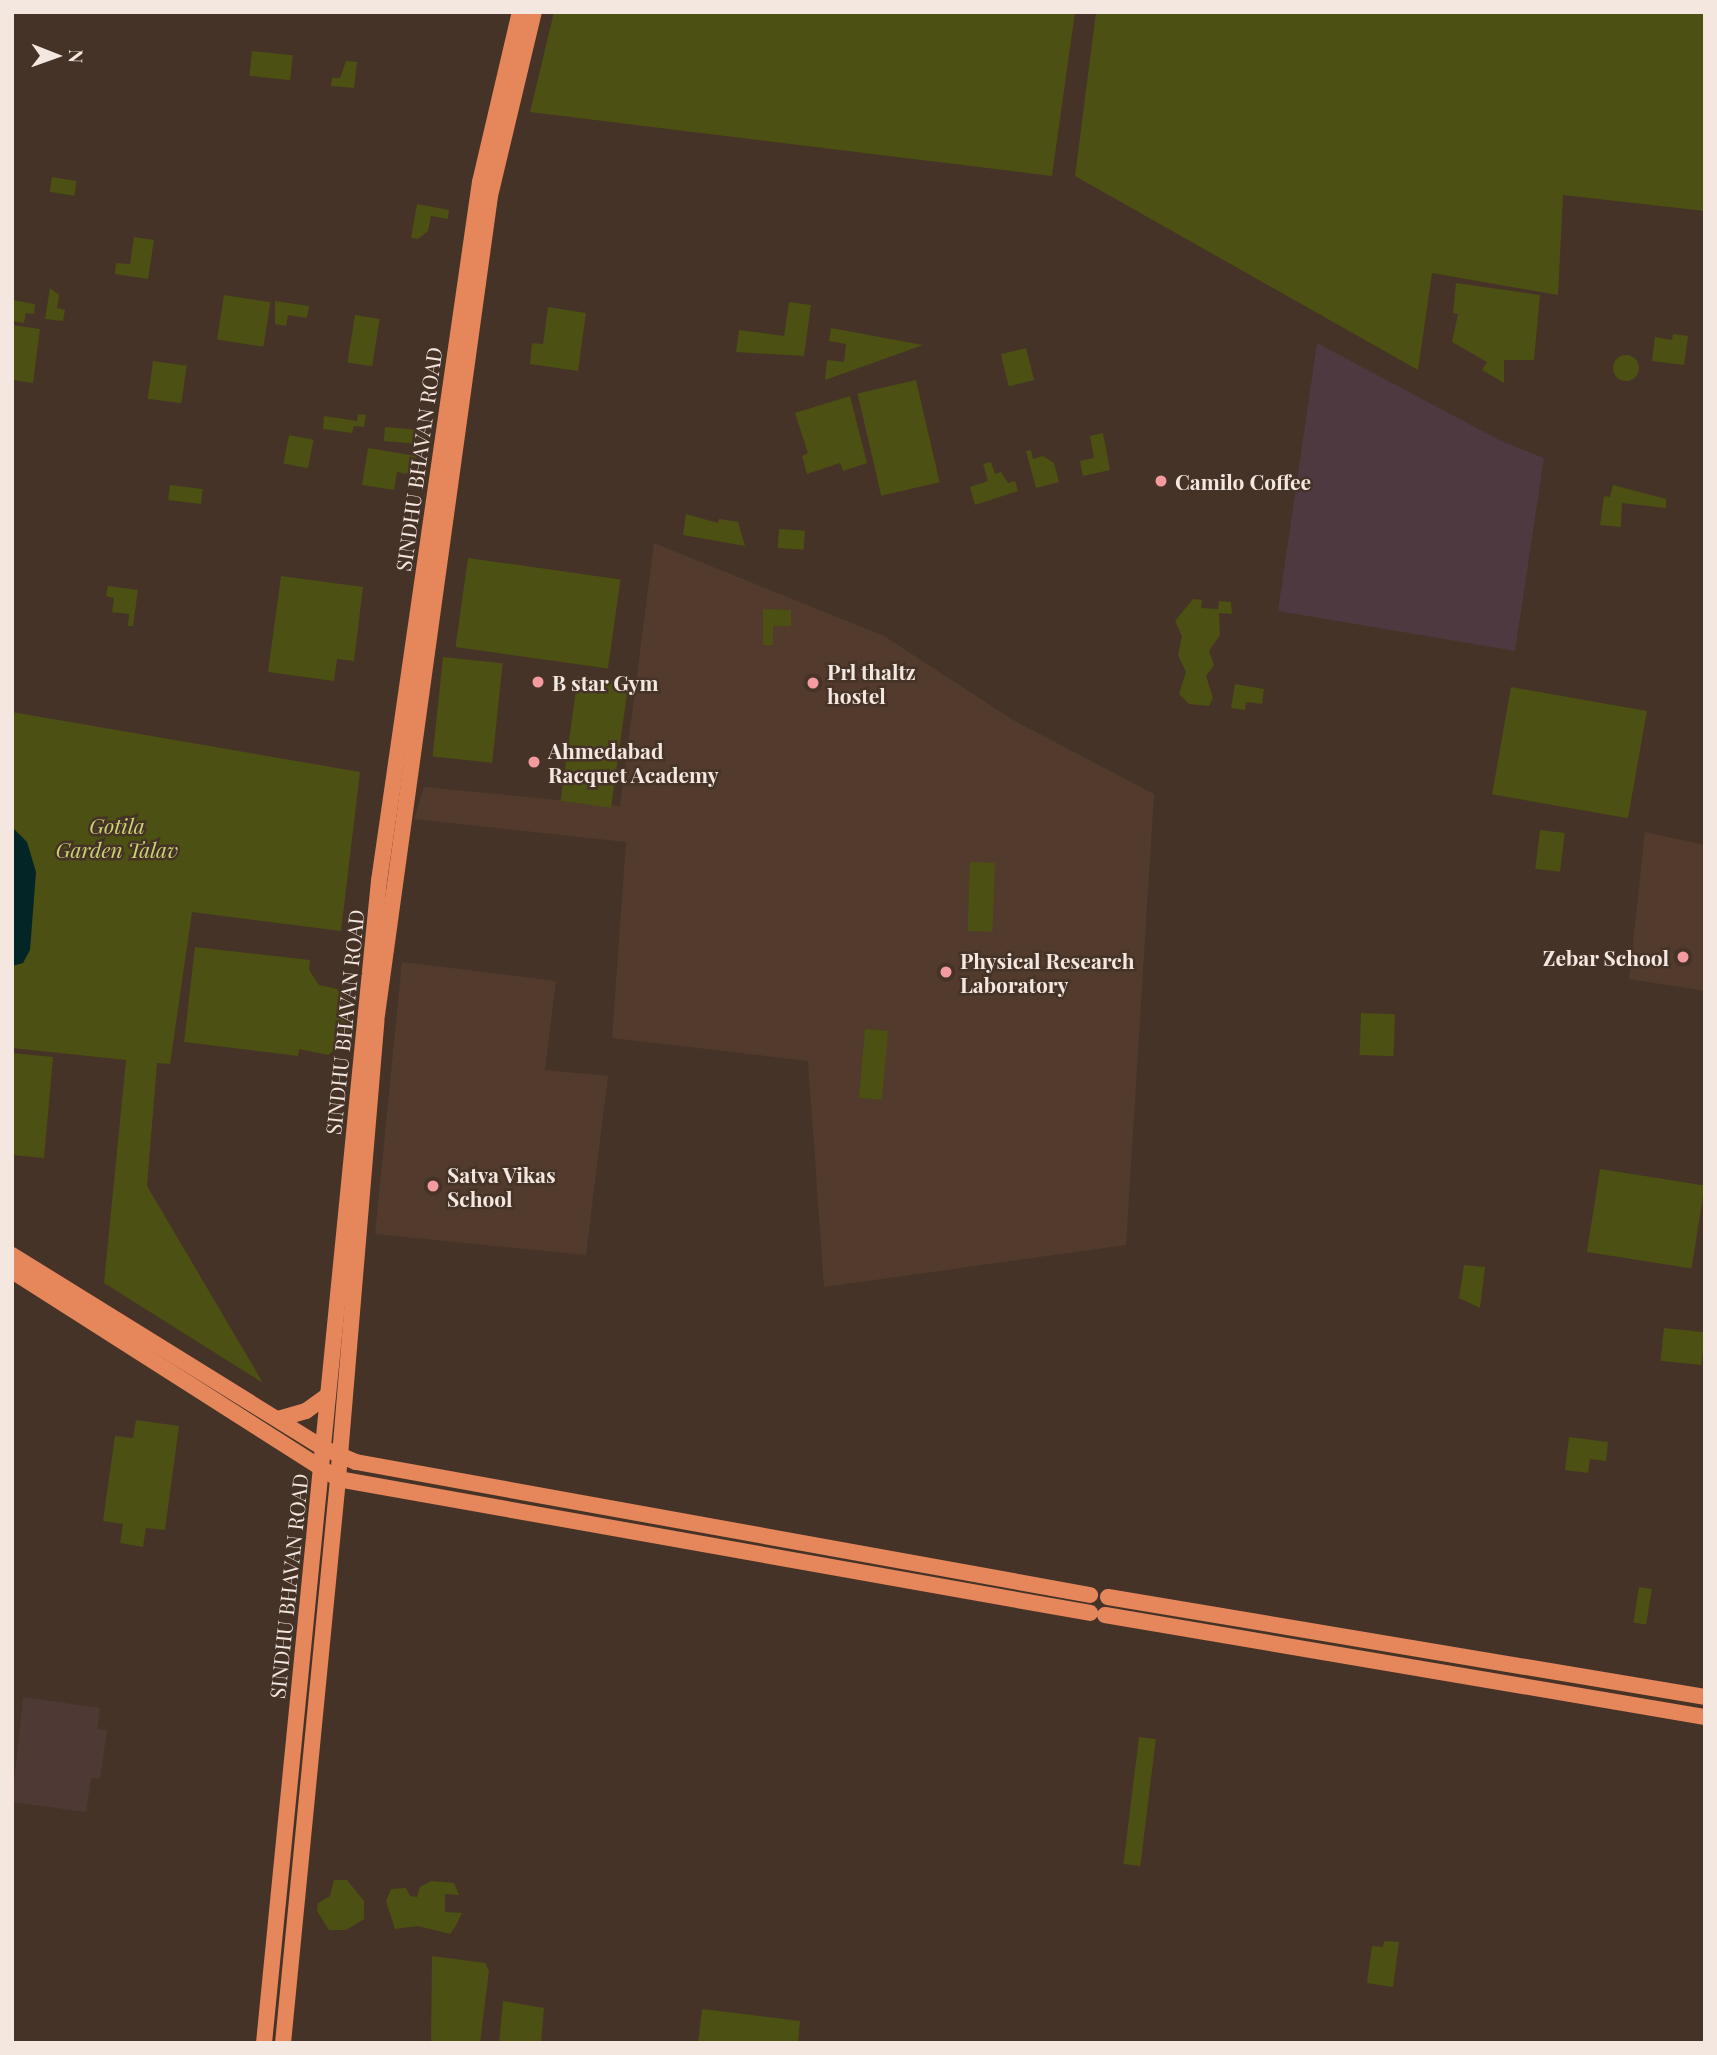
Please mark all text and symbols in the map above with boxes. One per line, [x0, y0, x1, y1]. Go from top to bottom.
north arrow [21, 21, 91, 91]
text: N [64, 49, 90, 63]
street label: SINDHU BHAVAN ROAD [390, 345, 446, 573]
place label: Camilo Coffee [1175, 468, 1311, 494]
marker: Camilo Coffee [1153, 473, 1169, 489]
place label: Prl thaltz hostel [827, 658, 916, 708]
place label: B star Gym [552, 669, 659, 695]
marker: B star Gym [530, 674, 546, 690]
marker: Prl thaltz hostel [805, 675, 821, 691]
place label: Ahmedabad Racquet Academy [548, 737, 720, 787]
marker: Ahmedabad Racquet Academy [526, 754, 542, 770]
park label: Gotila Garden Talav [56, 812, 178, 862]
street label: SINDHU BHAVAN ROAD [320, 908, 368, 1136]
place label: Zebar School [1542, 944, 1669, 970]
place label: Physical Research Laboratory [960, 947, 1134, 997]
marker: Zebar School [1675, 949, 1691, 965]
marker: Physical Research Laboratory [938, 964, 954, 980]
place label: Satva Vikas School [447, 1161, 557, 1211]
marker: Satva Vikas School [425, 1178, 441, 1194]
street label: SINDHU BHAVAN ROAD [264, 1472, 312, 1700]

